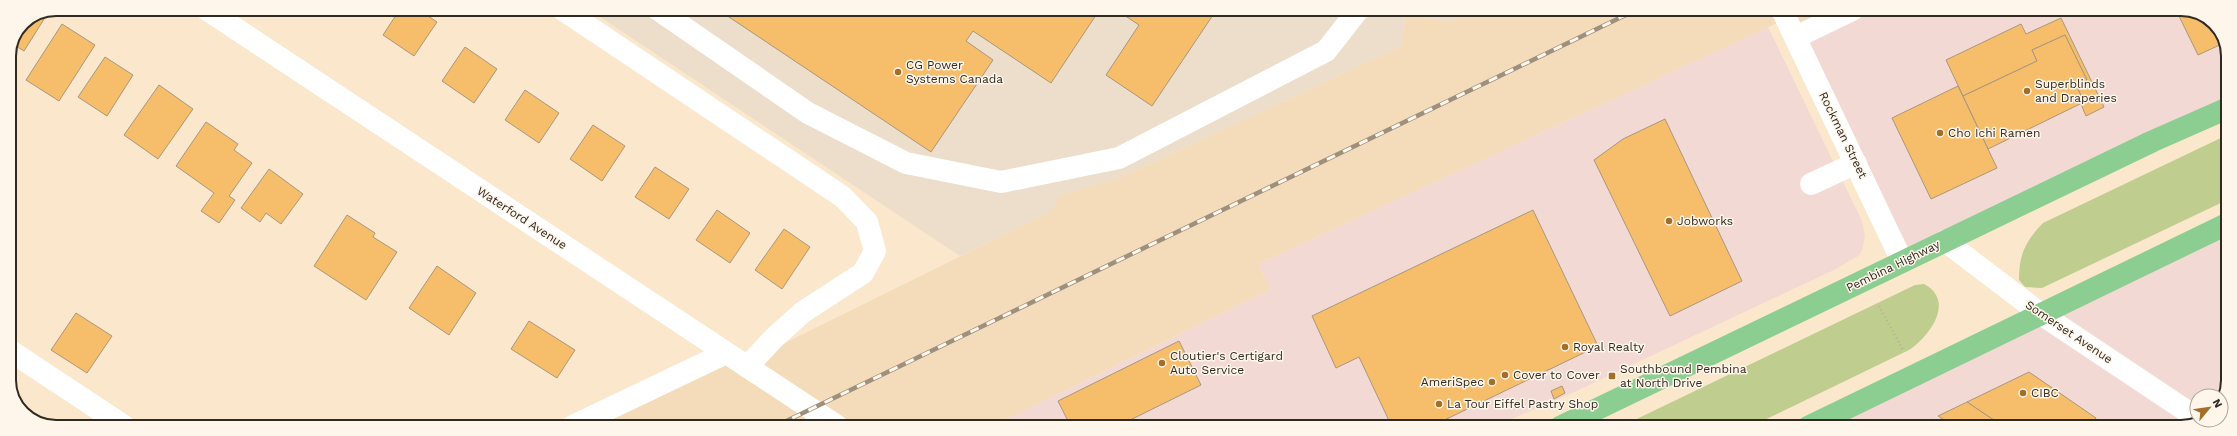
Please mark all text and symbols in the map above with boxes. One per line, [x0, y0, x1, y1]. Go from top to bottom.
place label: CG Power Systems Canada [906, 58, 1003, 86]
marker: CG Power Systems Canada [893, 67, 903, 77]
place label: Superblinds and Draperies [2035, 77, 2117, 105]
marker: Superblinds and Draperies [2022, 86, 2032, 96]
street label: Rockman Street [1816, 90, 1870, 180]
place label: Cho Ichi Ramen [1948, 126, 2040, 140]
marker: Cho Ichi Ramen [1935, 128, 1945, 138]
street label: Waterford Avenue [474, 184, 570, 252]
place label: Jobworks [1677, 214, 1733, 228]
marker: Jobworks [1664, 216, 1674, 226]
street label: Pembina Highway [1844, 237, 1943, 295]
street label: Somerset Avenue [2023, 298, 2115, 366]
place label: Royal Realty [1573, 340, 1645, 354]
marker: Royal Realty [1560, 342, 1570, 352]
place label: Cloutier's Certigard Auto Service [1170, 349, 1283, 377]
marker: Cloutier's Certigard Auto Service [1157, 358, 1167, 368]
place label: Southbound Pembina at North Drive [1620, 362, 1747, 390]
place label: Cover to Cover [1513, 368, 1600, 382]
marker: Cover to Cover [1500, 370, 1510, 380]
marker: Southbound Pembina at North Drive [1607, 371, 1617, 381]
place label: AmeriSpec [1421, 375, 1484, 389]
marker: AmeriSpec [1487, 377, 1497, 387]
place label: CIBC [2031, 386, 2059, 400]
marker: CIBC [2018, 388, 2028, 398]
north arrow [2189, 388, 2229, 428]
place label: La Tour Eiffel Pastry Shop [1447, 397, 1598, 411]
text: N [2210, 397, 2225, 410]
marker: La Tour Eiffel Pastry Shop [1434, 399, 1444, 409]

